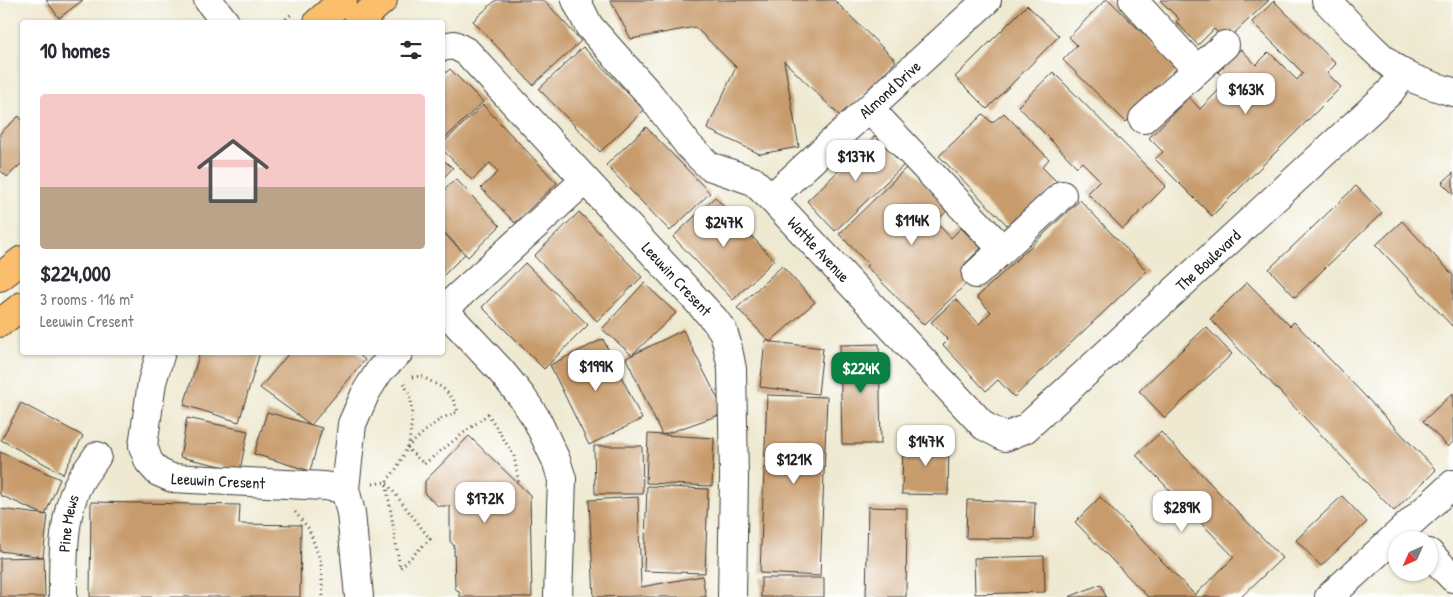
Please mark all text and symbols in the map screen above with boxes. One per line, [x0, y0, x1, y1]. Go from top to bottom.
text: 10 homes [40, 36, 110, 65]
icon: filters [397, 36, 425, 64]
street label: Almond Drive [854, 55, 926, 123]
pin: $163K [1211, 72, 1281, 115]
text: $163K [1228, 78, 1264, 100]
icon: home [188, 126, 278, 216]
pin: $137K [821, 140, 891, 182]
text: $137K [837, 145, 875, 167]
pin: $114K [877, 204, 947, 246]
pin: $247K [689, 206, 759, 248]
text: $114K [895, 209, 929, 231]
text: $247K [705, 211, 743, 233]
street label: Wattle Avenue [783, 212, 855, 287]
street label: The Boulevard [1171, 225, 1245, 296]
street label: Leeuwin Cresent [637, 237, 717, 321]
text: $224,000 [40, 259, 111, 288]
text: 3 rooms · 116 m² [40, 288, 134, 310]
text: Leeuwin Cresent [40, 310, 134, 332]
pin: $199K [561, 350, 631, 392]
pin: $224K [826, 352, 896, 394]
text: $199K [579, 355, 613, 377]
text: $224K [842, 357, 880, 379]
pin: $147K [891, 424, 961, 467]
text: $147K [908, 430, 944, 452]
pin: $121K [759, 442, 829, 485]
text: $121K [776, 448, 812, 470]
street label: Leeuwin Cresent [171, 467, 266, 494]
pin: $172K [450, 482, 520, 524]
text: $172K [466, 487, 504, 509]
pin: $289K [1147, 490, 1217, 533]
street label: Pine Mews [53, 491, 84, 553]
text: $289K [1164, 496, 1200, 518]
north arrow [1388, 531, 1438, 581]
map controls [1388, 531, 1438, 581]

